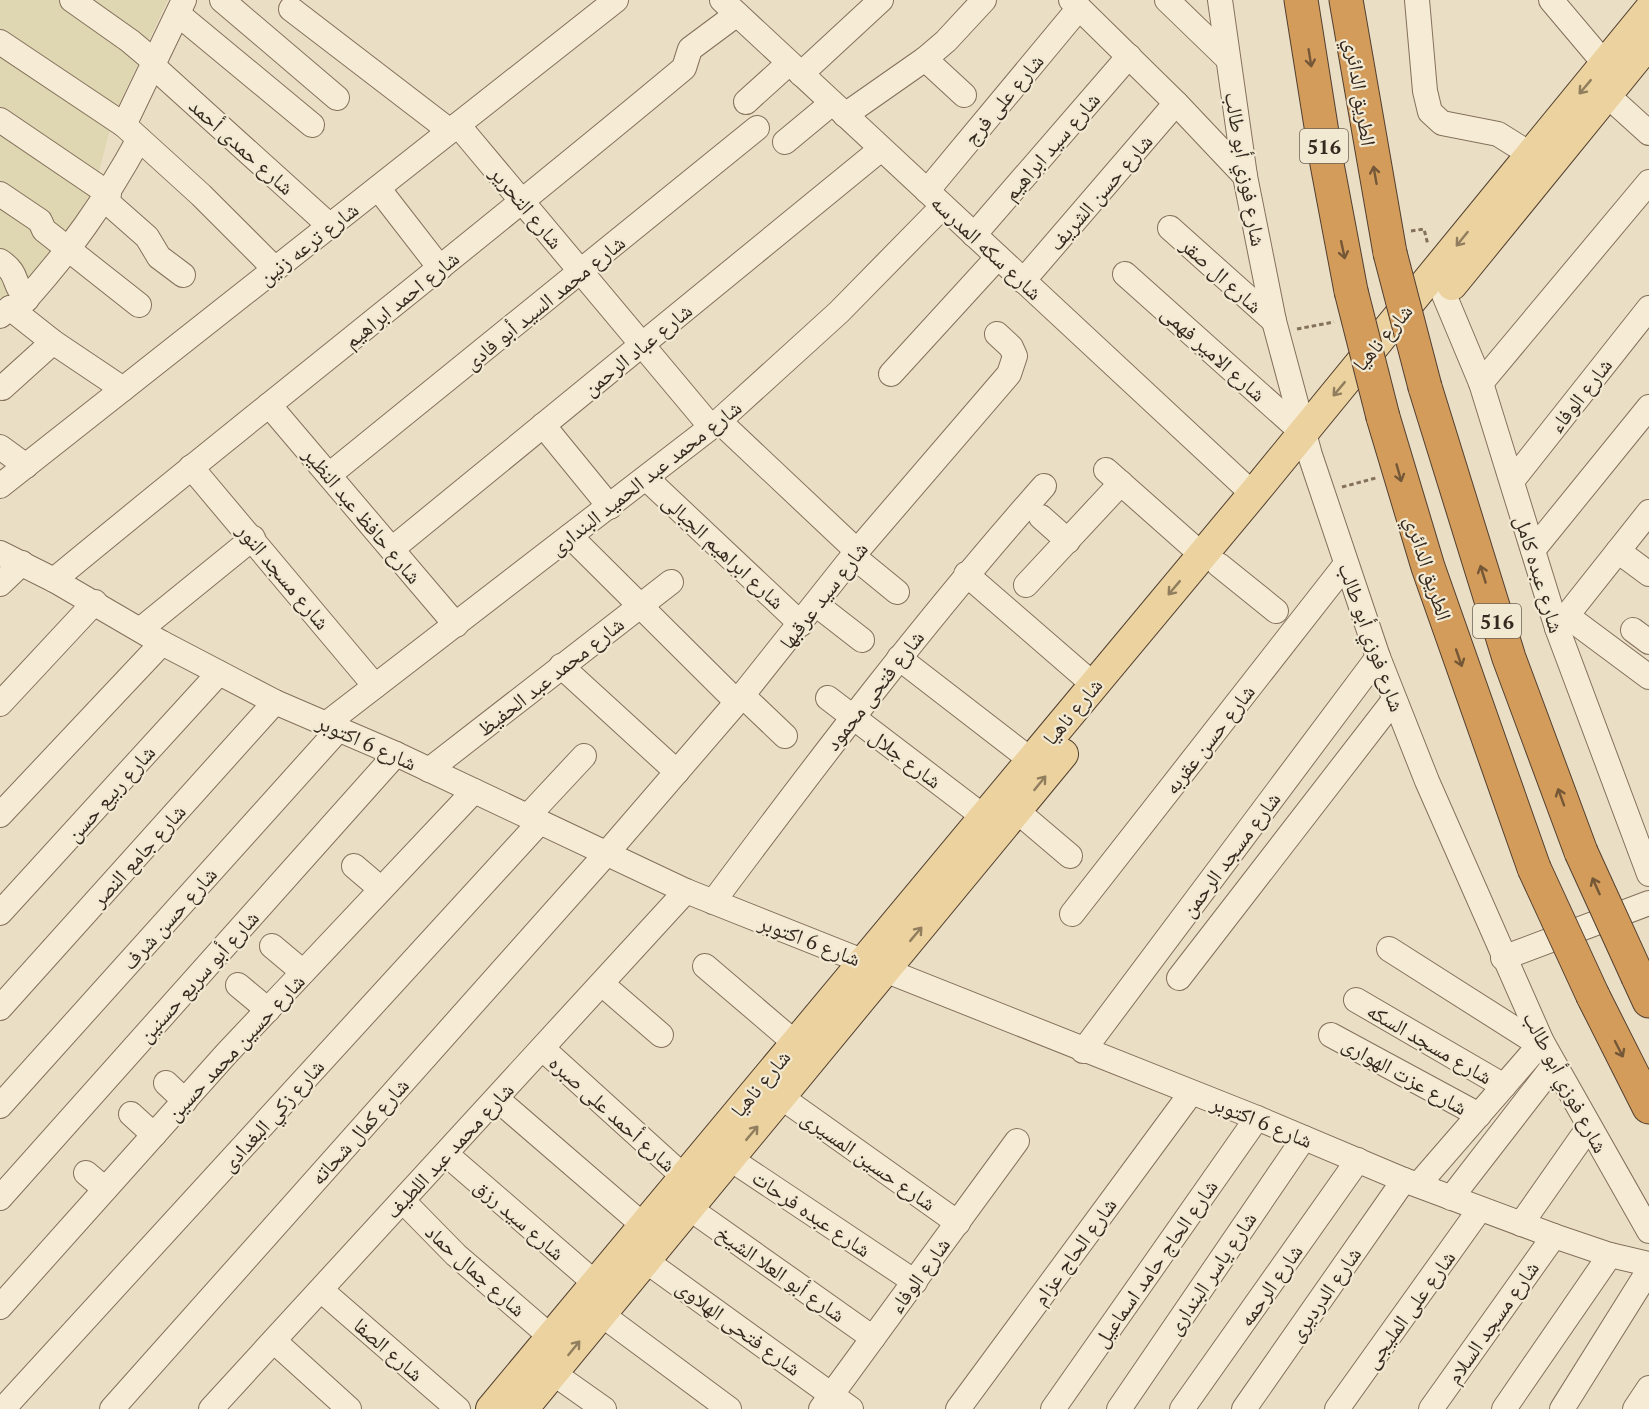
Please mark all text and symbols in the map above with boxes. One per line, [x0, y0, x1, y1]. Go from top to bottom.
street label: الطريق الدائري [1335, 36, 1383, 148]
street label: شارع على فرج [957, 47, 1049, 151]
one-way arrow [1305, 47, 1316, 67]
one-way arrow [1579, 79, 1592, 95]
street label: شارع سيد ابراهيم [996, 86, 1107, 207]
street label: شارع فوزي أبو طالب [1215, 90, 1273, 249]
street label: شارع حمدى أحمد [184, 91, 300, 201]
street label: شارع حسن الشريف [1042, 128, 1158, 256]
road number: 516 [1300, 129, 1348, 163]
street label: شارع التحرير [483, 159, 570, 254]
one-way arrow [1369, 166, 1380, 185]
street label: شارع سكه المدرسه [925, 188, 1049, 306]
street label: شارع ترعه زنين [252, 195, 364, 291]
street label: شارع محمد السيد أبو فادى [458, 228, 630, 376]
street label: شارع ال صقر [1174, 230, 1269, 319]
one-way arrow [1456, 230, 1469, 246]
one-way arrow [1338, 240, 1349, 259]
street label: شارع احمد ابراهيم [338, 244, 465, 355]
street label: شارع عباد الرحمن [576, 296, 698, 402]
street label: شارع ناهيا [1346, 297, 1418, 377]
street label: شارع الامير فهمى [1156, 299, 1272, 407]
street label: شارع الوفاء [1542, 352, 1618, 438]
one-way arrow [1332, 381, 1345, 397]
street label: شارع محمد عبد الحميد البندارى [543, 393, 747, 561]
street label: شارع حافظ عبد النظير [297, 440, 429, 589]
one-way arrow [1394, 463, 1406, 482]
street label: شارع ابراهيم الجبالى [656, 487, 791, 616]
street label: الطريق الدائري [1396, 512, 1459, 625]
street label: شارع عبده كامل [1509, 512, 1571, 636]
street label: شارع مسجد النور [230, 516, 337, 635]
street label: شارع سيد عرقبها [772, 536, 874, 654]
street label: شارع فوزي أبو طالب [1329, 559, 1412, 716]
one-way arrow [1477, 565, 1488, 584]
one-way arrow [1167, 580, 1181, 595]
road number: 516 [1473, 604, 1521, 638]
street label: شارع محمد عبد الحفيظ [471, 610, 629, 742]
street label: شارع فتحى محمود [818, 624, 930, 756]
one-way arrow [1454, 648, 1465, 667]
street label: شارع ناهيا [1036, 671, 1108, 751]
street label: شارع حسن عقربه [1157, 678, 1261, 800]
street label: شارع 6 اكتوبر [312, 707, 421, 776]
street label: شارع جلال [864, 722, 948, 794]
street label: شارع ربيع حسن [59, 739, 161, 847]
one-way arrow [1033, 775, 1046, 791]
street label: شارع مسجد الرحمن [1174, 786, 1286, 922]
one-way arrow [1554, 789, 1565, 807]
street label: شارع جامع النصر [84, 798, 191, 913]
street label: شارع حسن شرف [115, 860, 223, 976]
one-way arrow [1590, 877, 1601, 895]
street label: شارع أبو سريع حسنين [131, 904, 265, 1048]
street label: شارع 6 اكتوبر [754, 907, 865, 972]
one-way arrow [909, 926, 922, 942]
street label: شارع حسين محمد حسين [159, 967, 311, 1127]
street label: شارع مسجد السكه [1362, 996, 1498, 1090]
street label: شارع فوزي أبو طالب [1514, 1006, 1615, 1159]
street label: شارع عزت الهوارى [1338, 1029, 1472, 1121]
one-way arrow [1614, 1039, 1626, 1057]
street label: شارع ناهيا [724, 1043, 796, 1123]
street label: شارع أحمد على صبره [543, 1048, 683, 1178]
street label: شارع زكي البغدادى [214, 1053, 332, 1179]
street label: شارع كمال شحاته [303, 1071, 415, 1191]
street label: شارع محمد عبد اللطيف [379, 1076, 519, 1224]
street label: شارع 6 اكتوبر [1206, 1088, 1317, 1154]
street label: شارع حسين المسيرى [796, 1103, 942, 1217]
one-way arrow [745, 1125, 758, 1141]
street label: شارع عبده فرحات [747, 1163, 877, 1263]
street label: شارع سيد رزق [469, 1172, 571, 1266]
street label: شارع الحاج حامد اسماعيل [1086, 1173, 1224, 1353]
street label: شارع الحاج عزام [1025, 1192, 1123, 1311]
street label: شارع ياسر البندارى [1159, 1206, 1263, 1340]
street label: شارع جمال حماد [420, 1217, 532, 1323]
street label: شارع أبو العلا الشيخ [711, 1218, 851, 1328]
street label: شارع الوفاء [882, 1231, 956, 1319]
street label: شارع الرحمه [1231, 1238, 1309, 1332]
street label: شارع الدرديرى [1281, 1241, 1367, 1347]
street label: شارع على المليجى [1357, 1244, 1461, 1374]
street label: شارع مسجد السلام [1439, 1255, 1546, 1390]
street label: شارع فتحى الهلاوى [671, 1272, 807, 1382]
street label: شارع الصفا [348, 1311, 430, 1387]
one-way arrow [567, 1341, 581, 1356]

